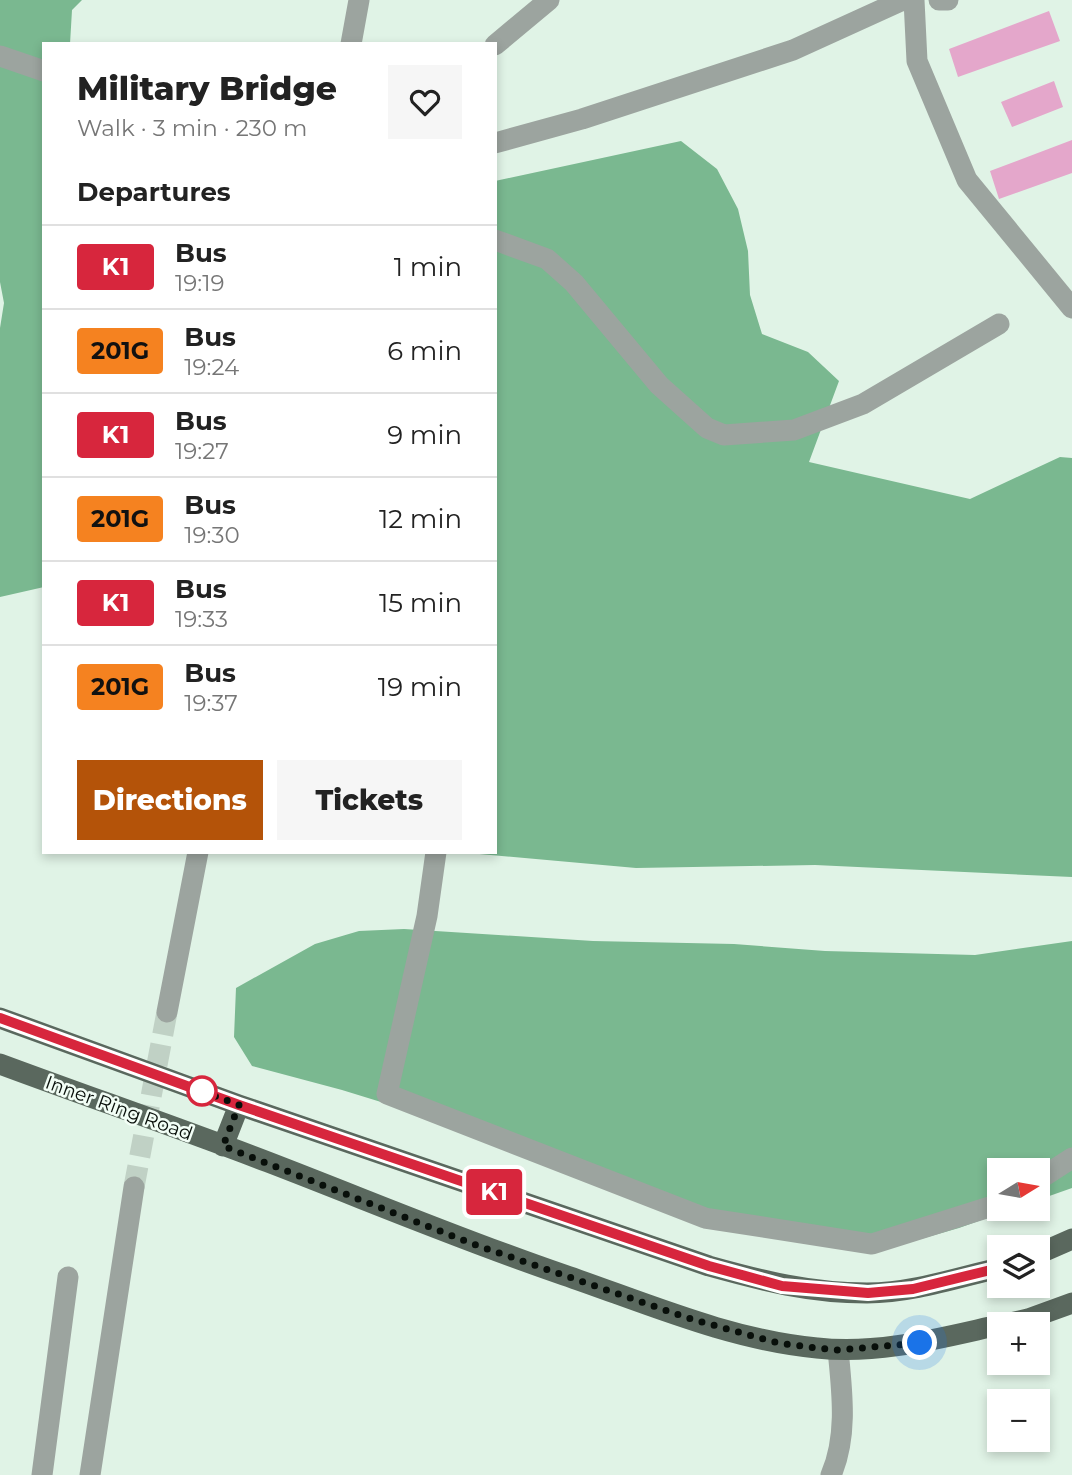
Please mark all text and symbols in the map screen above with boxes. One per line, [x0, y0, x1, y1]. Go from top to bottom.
button: heart [388, 65, 462, 139]
text: Military Bridge [77, 68, 337, 108]
text: Walk · 3 min · 230 m [77, 114, 307, 142]
text: Departures [77, 176, 231, 208]
text: Bus [175, 237, 227, 269]
text: 1 min [394, 251, 462, 283]
text: K1 [102, 252, 129, 281]
text: 19:19 [175, 269, 225, 297]
text: Bus [184, 321, 236, 353]
text: 6 min [387, 335, 462, 367]
text: 201G [91, 336, 149, 365]
text: 19:24 [184, 353, 239, 381]
text: Bus [175, 405, 227, 437]
text: 9 min [387, 419, 462, 451]
text: K1 [102, 420, 129, 449]
text: 19:27 [175, 437, 229, 465]
text: Bus [184, 489, 236, 521]
text: 12 min [379, 503, 462, 535]
text: 201G [91, 504, 149, 533]
text: 19:30 [184, 521, 240, 549]
text: Bus [175, 573, 227, 605]
text: 15 min [379, 587, 462, 619]
text: K1 [102, 588, 129, 617]
text: 19:33 [175, 605, 228, 633]
text: Bus [184, 657, 236, 689]
text: 19 min [378, 671, 462, 703]
text: 201G [91, 672, 149, 701]
text: 19:37 [184, 689, 238, 717]
button: Directions [77, 760, 263, 840]
button: Tickets [277, 760, 462, 840]
street label: Inner Ring Road [42, 1071, 196, 1145]
unlabelled marker [187, 1076, 217, 1106]
north arrow [987, 1158, 1050, 1222]
map controls [987, 1158, 1050, 1452]
line badge: K1 [462, 1169, 526, 1215]
text: K1 [480, 1177, 508, 1206]
button: layers [987, 1235, 1050, 1298]
button: + [987, 1312, 1050, 1375]
your location [902, 1325, 937, 1360]
button: − [987, 1389, 1050, 1452]

